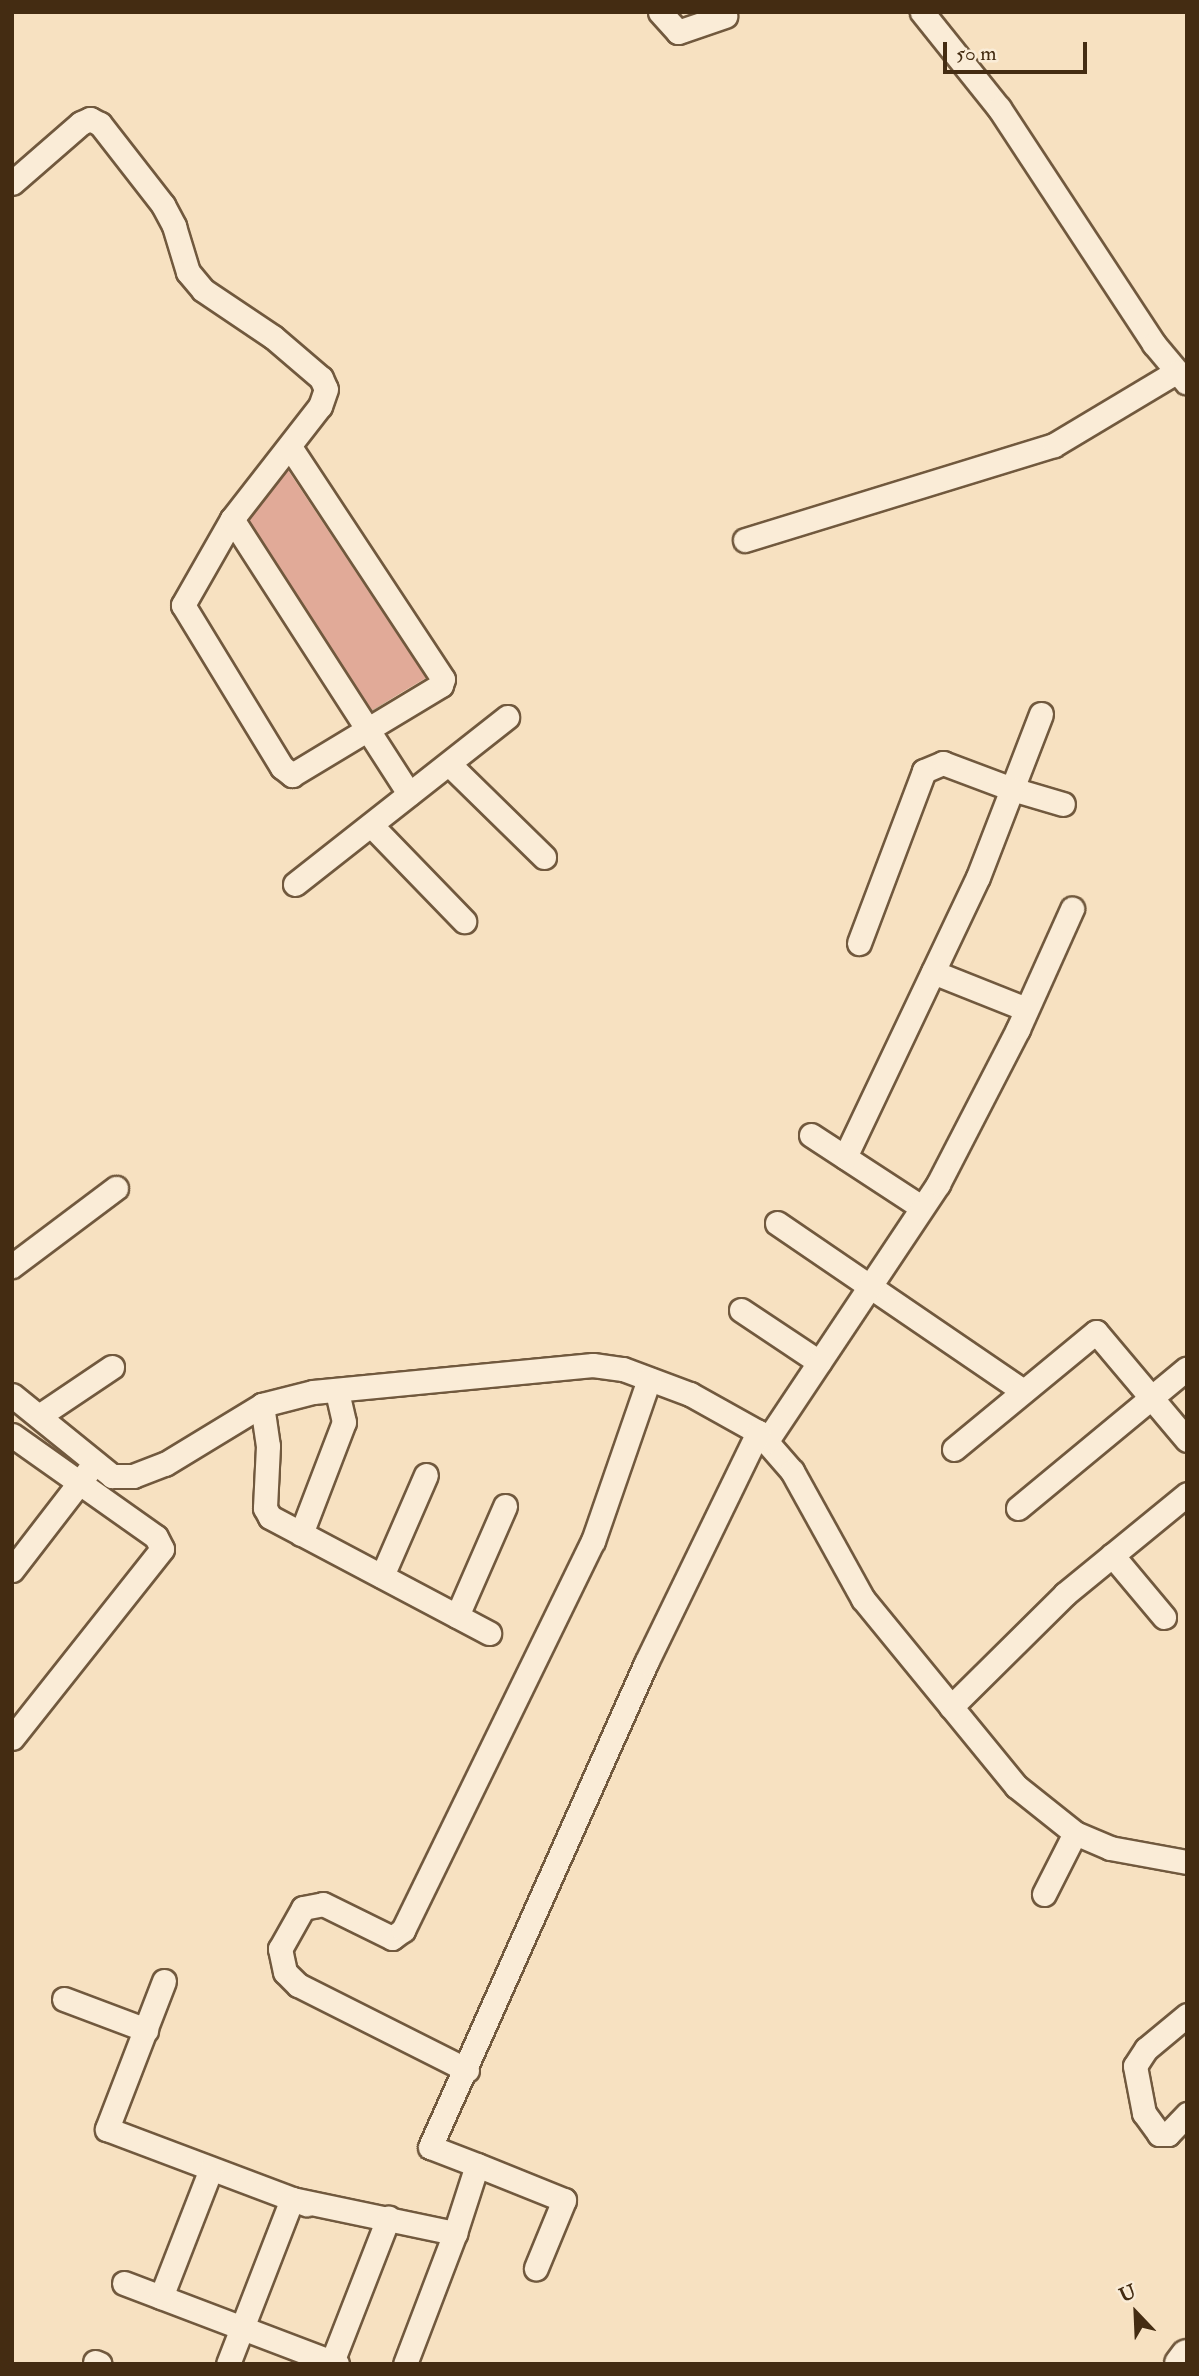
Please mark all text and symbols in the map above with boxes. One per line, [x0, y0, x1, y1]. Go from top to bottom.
scale bar [947, 28, 1090, 72]
text: 50 m [956, 40, 997, 67]
north arrow [1101, 2278, 1171, 2348]
text: U [1116, 2280, 1140, 2308]

